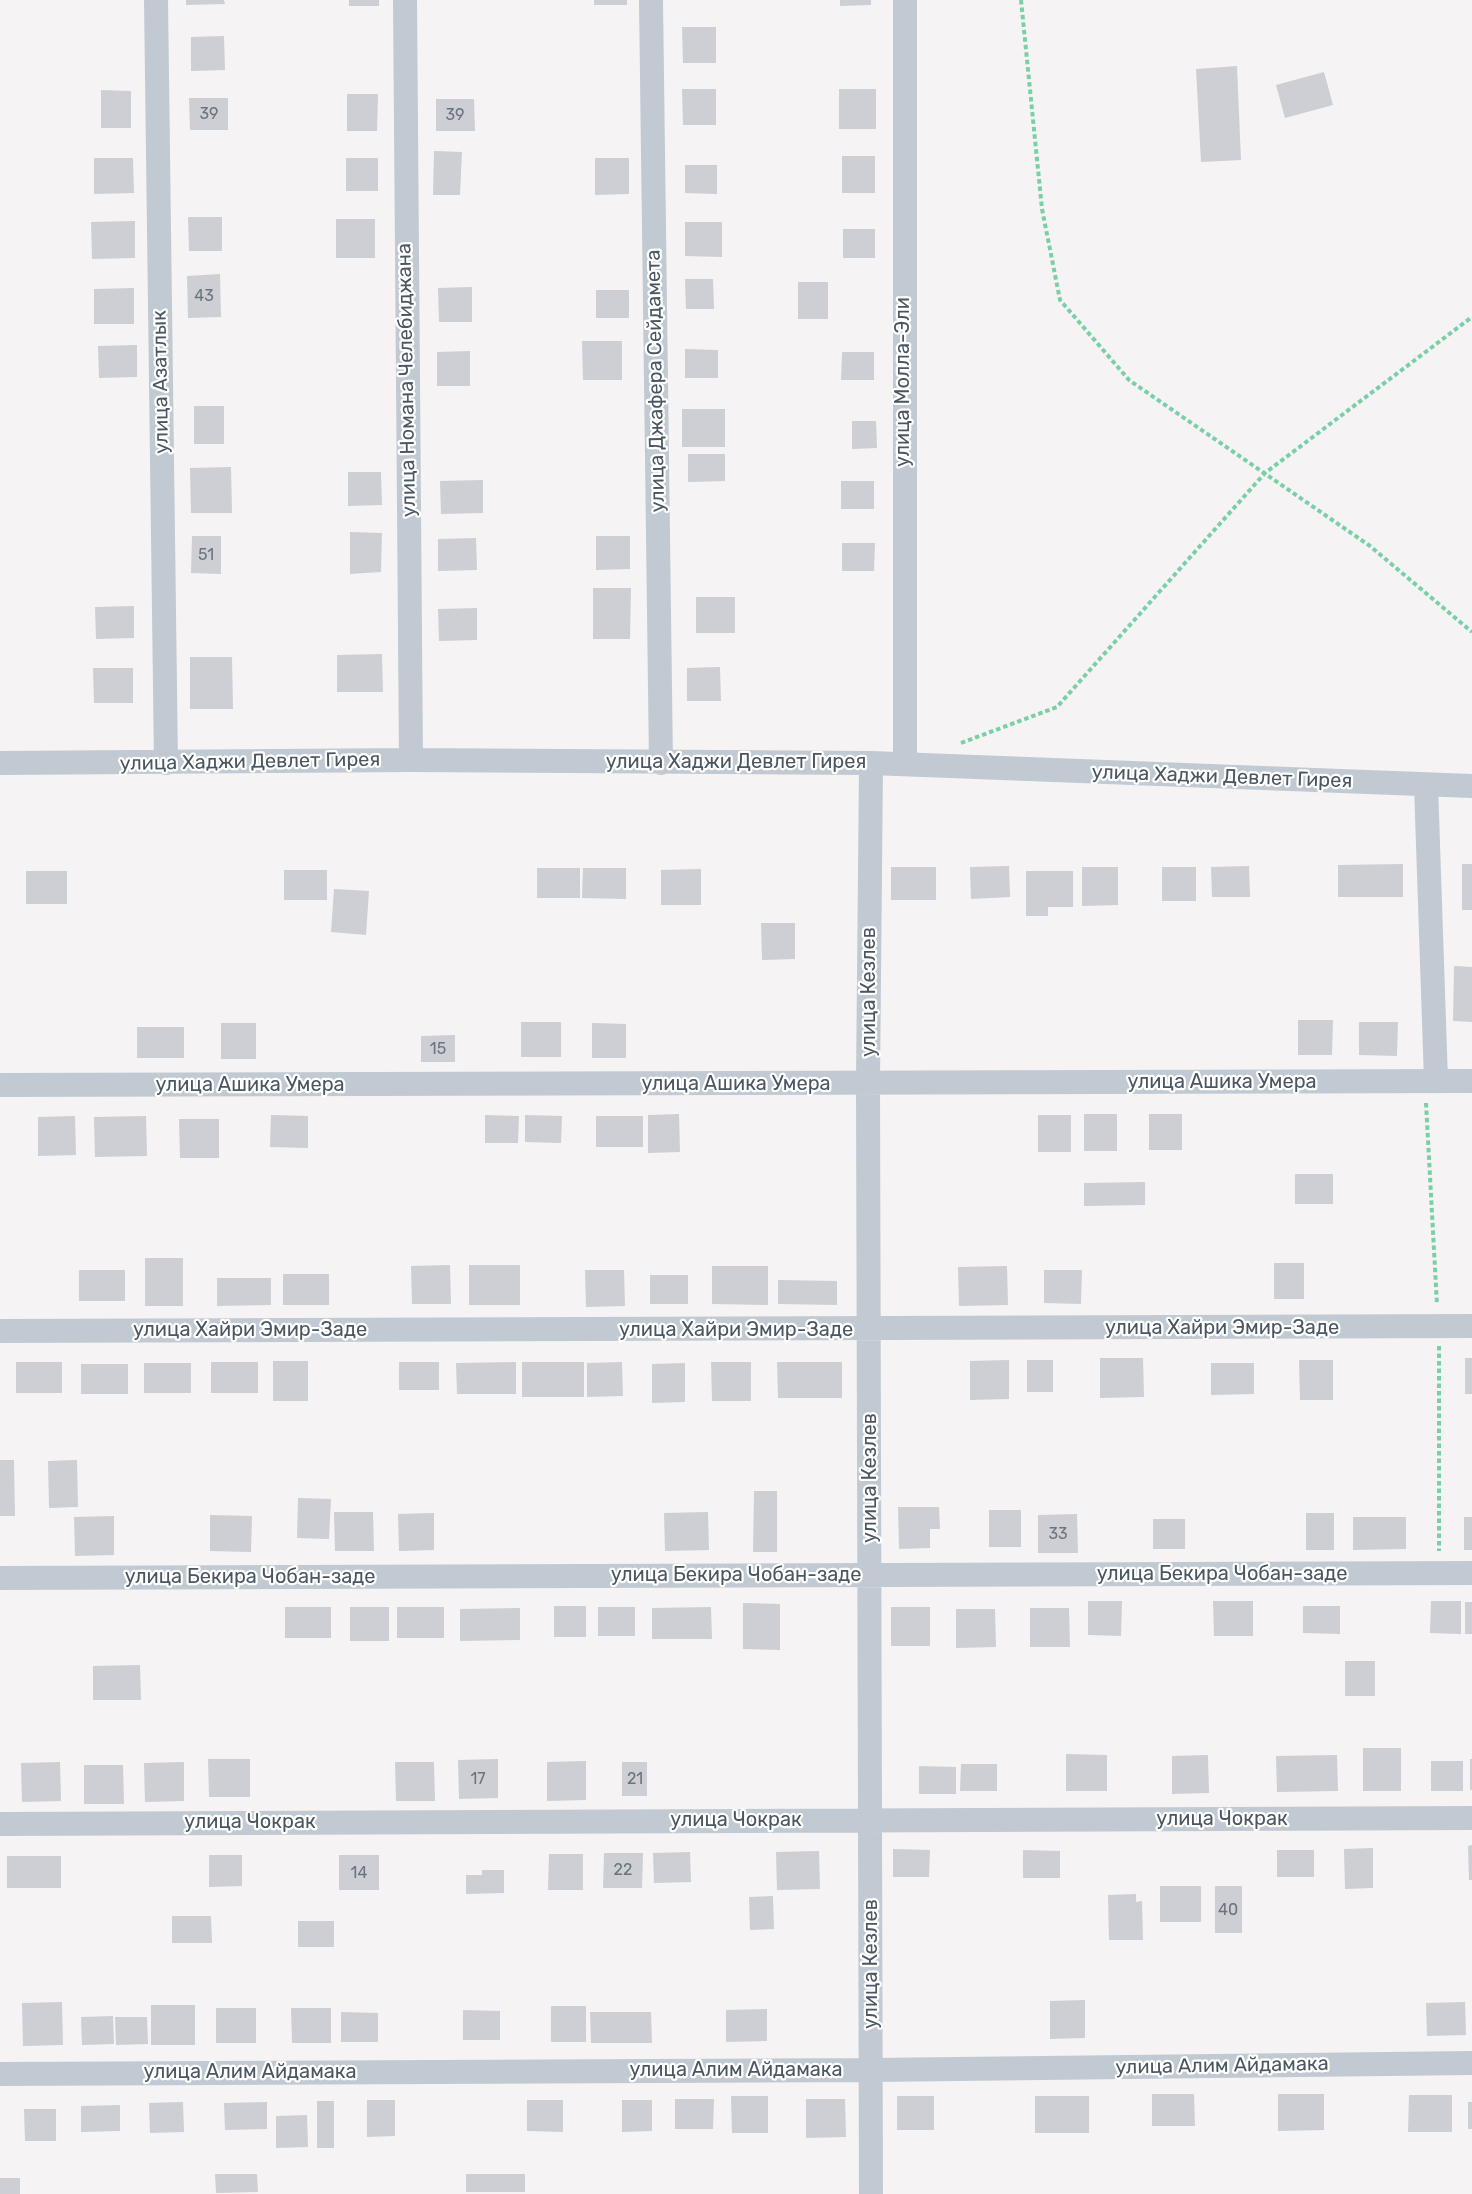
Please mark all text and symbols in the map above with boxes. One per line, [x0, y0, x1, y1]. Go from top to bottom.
house number: 39 [199, 104, 219, 124]
house number: 39 [445, 105, 465, 125]
street label: улица Номана Челебиджана [393, 243, 421, 517]
street label: улица Джафера Сейдамета [642, 249, 670, 513]
house number: 43 [194, 286, 214, 306]
street label: улица Молла-Эли [891, 297, 915, 467]
street label: улица Азатлык [148, 310, 174, 454]
house number: 51 [198, 545, 214, 565]
street label: улица Хаджи Девлет Гирея [119, 748, 381, 776]
street label: улица Хаджи Девлет Гирея [606, 750, 866, 774]
street label: улица Хаджи Девлет Гирея [1091, 760, 1353, 794]
street label: улица Кезлев [857, 927, 881, 1057]
house number: 15 [430, 1039, 446, 1059]
street label: улица Ашика Умера [1127, 1070, 1317, 1094]
street label: улица Ашика Умера [641, 1072, 831, 1096]
street label: улица Ашика Умера [155, 1073, 345, 1097]
street label: улица Хайри Эмир-Заде [1105, 1316, 1339, 1340]
street label: улица Хайри Эмир-Заде [133, 1318, 367, 1342]
street label: улица Хайри Эмир-Заде [619, 1318, 853, 1342]
street label: улица Кезлев [858, 1413, 882, 1543]
house number: 33 [1048, 1524, 1068, 1544]
street label: улица Бекира Чобан-заде [1097, 1562, 1347, 1586]
street label: улица Бекира Чобан-заде [611, 1563, 861, 1587]
street label: улица Бекира Чобан-заде [125, 1565, 375, 1589]
house number: 17 [470, 1769, 486, 1789]
house number: 21 [627, 1769, 643, 1789]
street label: улица Чокрак [1156, 1807, 1288, 1831]
street label: улица Чокрак [670, 1808, 802, 1832]
street label: улица Чокрак [184, 1810, 316, 1834]
house number: 22 [614, 1860, 632, 1880]
house number: 14 [351, 1863, 367, 1883]
street label: улица Кезлев [859, 1899, 883, 2029]
house number: 40 [1218, 1900, 1238, 1920]
street label: улица Алим Айдамака [1115, 2052, 1329, 2080]
street label: улица Алим Айдамака [629, 2058, 843, 2082]
street label: улица Алим Айдамака [143, 2060, 357, 2084]

